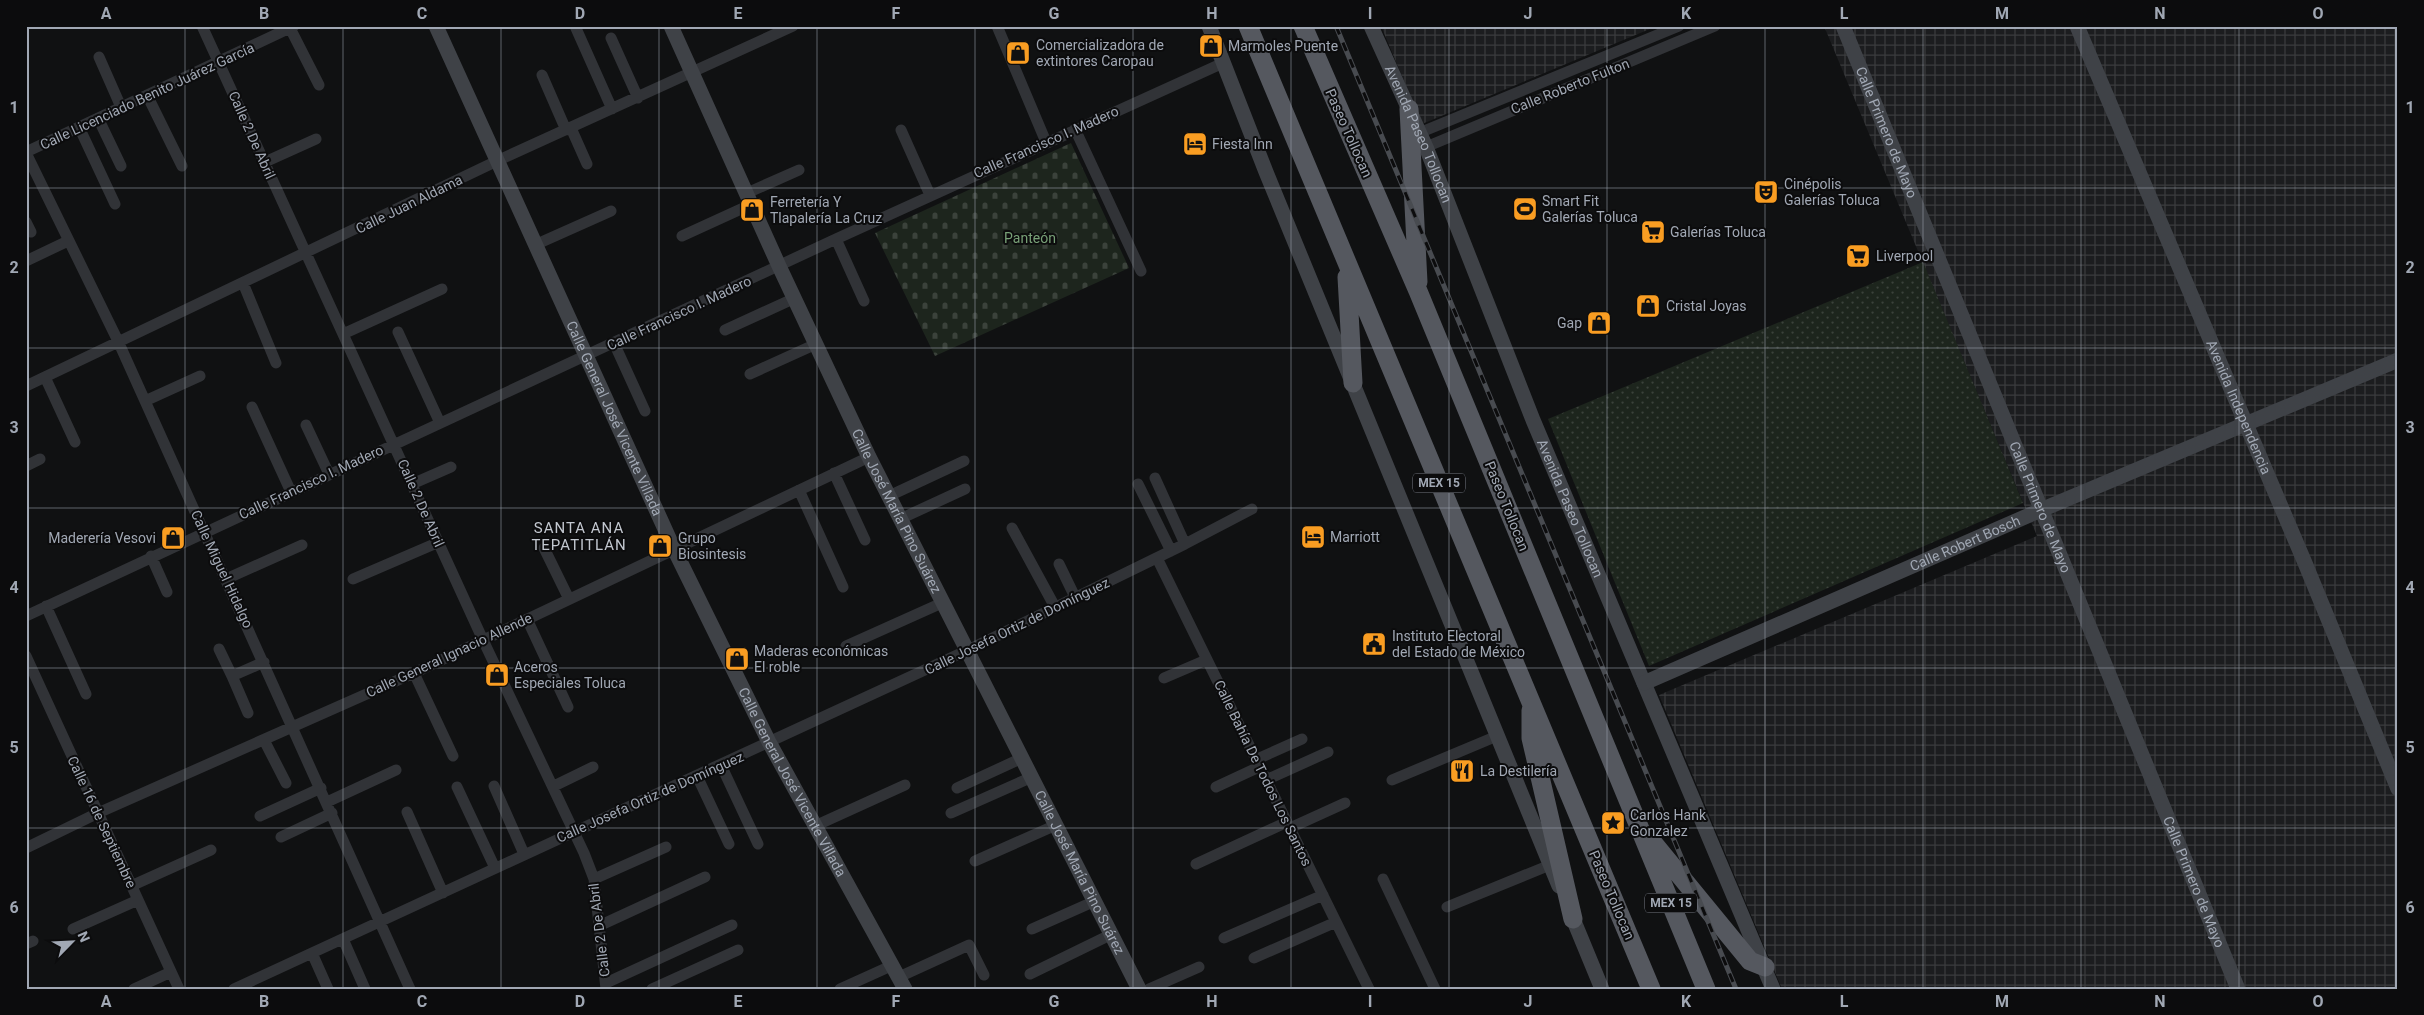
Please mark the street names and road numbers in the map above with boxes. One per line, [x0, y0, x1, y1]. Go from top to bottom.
street label: Calle Licenciado Benito Juárez García [37, 39, 257, 153]
street label: Calle Roberto Fulton [1509, 55, 1631, 117]
street label: Avenida Paseo Tollocan [1382, 63, 1455, 205]
street label: Calle Primero de Mayo [1853, 64, 1921, 200]
street label: Paseo Tollocan [1322, 86, 1376, 180]
street label: Calle 2 De Abril [225, 89, 279, 181]
street label: Calle Francisco I. Madero [971, 103, 1121, 181]
street label: Calle Juan Aldama [353, 171, 465, 237]
street label: Calle Francisco I. Madero [604, 273, 754, 353]
street label: Calle General José Vicente Villada [563, 318, 666, 518]
street label: Avenida Independencia [2203, 337, 2274, 477]
street label: Calle José María Pino Suárez [849, 426, 945, 596]
street label: Avenida Paseo Tollocan [1534, 437, 1606, 580]
street label: Calle Primero de Mayo [2006, 439, 2074, 575]
street label: Calle Francisco I. Madero [236, 442, 386, 522]
street label: Calle 2 De Abril [394, 457, 448, 549]
street label: Paseo Tollocan [1482, 459, 1532, 553]
road number: MEX 15 [1413, 473, 1465, 492]
street label: Calle Miguel Hidalgo [188, 508, 256, 630]
street label: Calle Robert Bosch [1907, 512, 2022, 574]
street label: Calle Josefa Ortiz de Domínguez [922, 574, 1112, 678]
street label: Calle General Ignacio Allende [364, 609, 534, 701]
street label: Calle Bahía De Todos Los Santos [1211, 678, 1315, 868]
street label: Calle General José Vicente Villada [735, 685, 849, 879]
street label: Calle Josefa Ortiz de Domínguez [554, 748, 746, 846]
street label: Calle 16 de Septiembre [64, 754, 140, 890]
street label: Calle José María Pino Suárez [1032, 788, 1128, 957]
street label: Calle Primero de Mayo [2160, 814, 2228, 950]
street label: Paseo Tollocan [1586, 848, 1638, 942]
street label: Calle 2 De Abril [585, 882, 613, 978]
road number: MEX 15 [1645, 894, 1697, 912]

